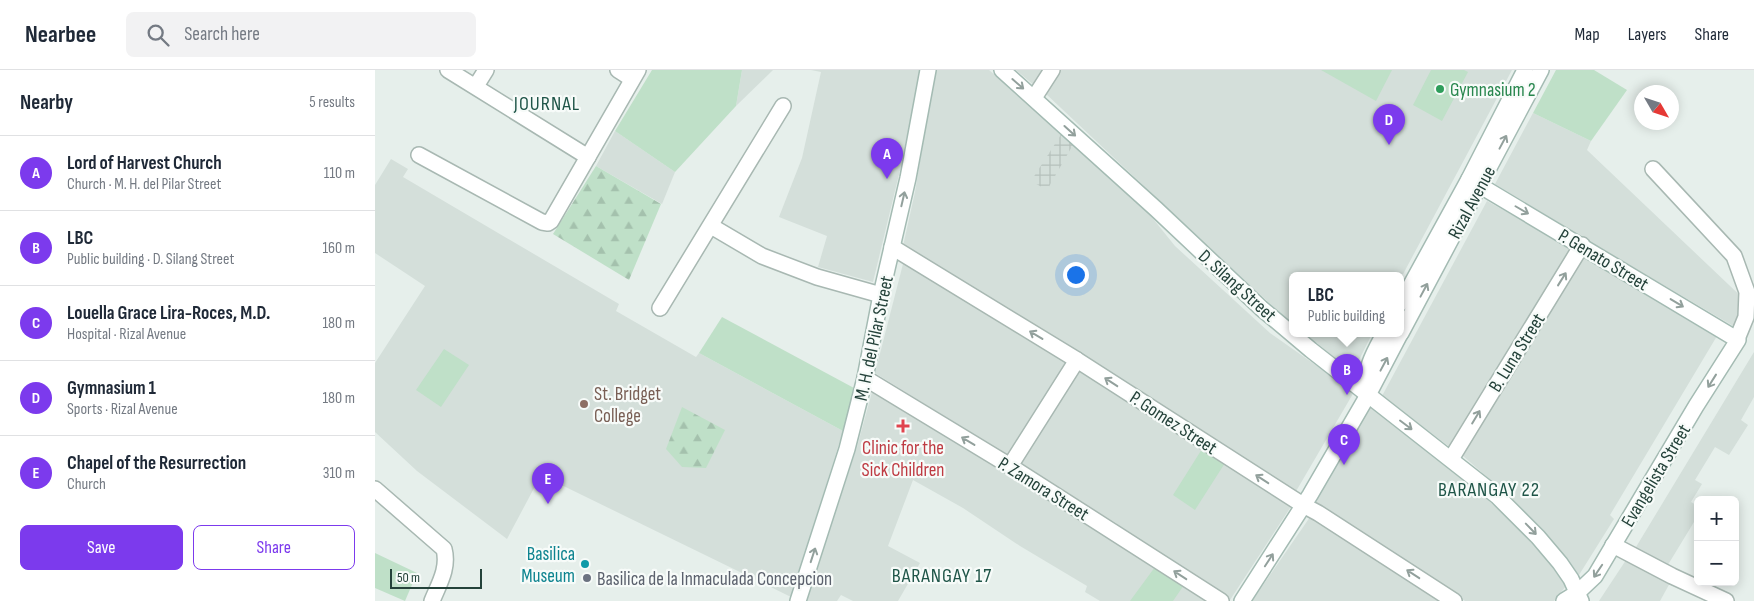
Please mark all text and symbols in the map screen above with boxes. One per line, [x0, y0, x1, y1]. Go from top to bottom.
search box [126, 12, 476, 57]
text: Nearbee [25, 20, 96, 49]
icon: search [144, 21, 172, 49]
text: Search here [184, 23, 260, 46]
text: Map [1575, 24, 1600, 45]
text: Layers [1628, 24, 1667, 45]
text: Share [1695, 24, 1729, 45]
one-way arrow [1012, 78, 1025, 90]
place label: Gymnasium 2 [1450, 79, 1536, 102]
marker: Gymnasium 2 [1434, 83, 1446, 95]
north arrow [1634, 85, 1679, 130]
text: Nearby [20, 90, 73, 115]
district label: JOURNAL [513, 92, 580, 116]
text: 5 results [309, 93, 355, 112]
pin: D [1373, 104, 1405, 145]
one-way arrow [1064, 125, 1077, 137]
one-way arrow [1499, 135, 1508, 150]
pin: A [871, 138, 903, 179]
text: Lord of Harvest Church [67, 152, 222, 175]
street label: Rizal Avenue [1444, 162, 1501, 243]
text: A [32, 164, 40, 183]
text: 110 m [324, 164, 355, 183]
text: Church · M. H. del Pilar Street [67, 175, 221, 194]
one-way arrow [899, 192, 908, 208]
one-way arrow [1515, 206, 1529, 216]
street label: P. Genato Street [1554, 224, 1653, 296]
text: LBC [67, 227, 93, 250]
text: B [32, 239, 40, 258]
text: 160 m [322, 239, 355, 258]
street label: D. Silang Street [1193, 245, 1281, 327]
text: Public building · D. Silang Street [67, 250, 234, 269]
your location [1063, 262, 1089, 288]
popup [1289, 272, 1404, 337]
one-way arrow [1557, 272, 1567, 286]
street label: M. H. del Pilar Street [850, 273, 899, 403]
one-way arrow [1419, 282, 1429, 297]
text: LBC [1308, 284, 1334, 307]
one-way arrow [1669, 298, 1683, 308]
text: Louella Grace Lira-Roces, M.D. [67, 302, 270, 325]
text: Public building [1308, 307, 1385, 326]
street label: B. Luna Street [1484, 309, 1551, 396]
text: C [32, 314, 40, 333]
text: 180 m [322, 314, 355, 333]
text: Hospital · Rizal Avenue [67, 325, 186, 344]
one-way arrow [1029, 329, 1043, 339]
pin: B [1331, 354, 1363, 395]
one-way arrow [1379, 357, 1389, 372]
one-way arrow [1707, 374, 1717, 388]
text: Gymnasium 1 [67, 377, 156, 400]
one-way arrow [1104, 377, 1118, 387]
place label: St. Bridget College [594, 383, 661, 428]
street label: P. Gomez Street [1125, 387, 1221, 460]
text: D [32, 389, 40, 408]
text: 180 m [322, 389, 355, 408]
marker: St. Bridget College [578, 398, 590, 410]
text: Sports · Rizal Avenue [67, 400, 178, 419]
one-way arrow [1472, 411, 1482, 425]
marker: Clinic for the Sick Children [896, 419, 910, 433]
one-way arrow [1400, 419, 1413, 430]
street label: Evangelista Street [1617, 420, 1696, 531]
pin: C [1328, 424, 1360, 465]
one-way arrow [961, 435, 975, 445]
place label: Clinic for the Sick Children [862, 437, 944, 482]
text: Chapel of the Resurrection [67, 452, 246, 475]
street label: P. Zamora Street [994, 452, 1093, 526]
pin: E [532, 463, 564, 504]
text: E [33, 464, 39, 483]
text: 310 m [323, 464, 355, 483]
one-way arrow [1256, 474, 1270, 484]
text: Church [67, 475, 106, 494]
district label: BARANGAY 22 [1438, 478, 1540, 502]
map controls [1694, 496, 1739, 586]
button: + [1694, 496, 1739, 541]
one-way arrow [1525, 523, 1537, 535]
button: Save [20, 525, 183, 570]
button: Share [193, 525, 355, 570]
button: − [1694, 541, 1739, 586]
place label: Basilica Museum [521, 543, 575, 588]
one-way arrow [808, 547, 818, 563]
one-way arrow [1264, 554, 1274, 568]
marker: Basilica Museum [579, 558, 591, 570]
district label: BARANGAY 17 [892, 564, 992, 588]
one-way arrow [1592, 564, 1603, 578]
scale bar [390, 566, 483, 589]
place label: Basilica de la Inmaculada Concepcion [597, 568, 832, 591]
text: 50 m [397, 569, 420, 586]
one-way arrow [1406, 569, 1420, 579]
one-way arrow [1173, 570, 1187, 580]
marker: Basilica de la Inmaculada Concepcion [581, 572, 593, 584]

